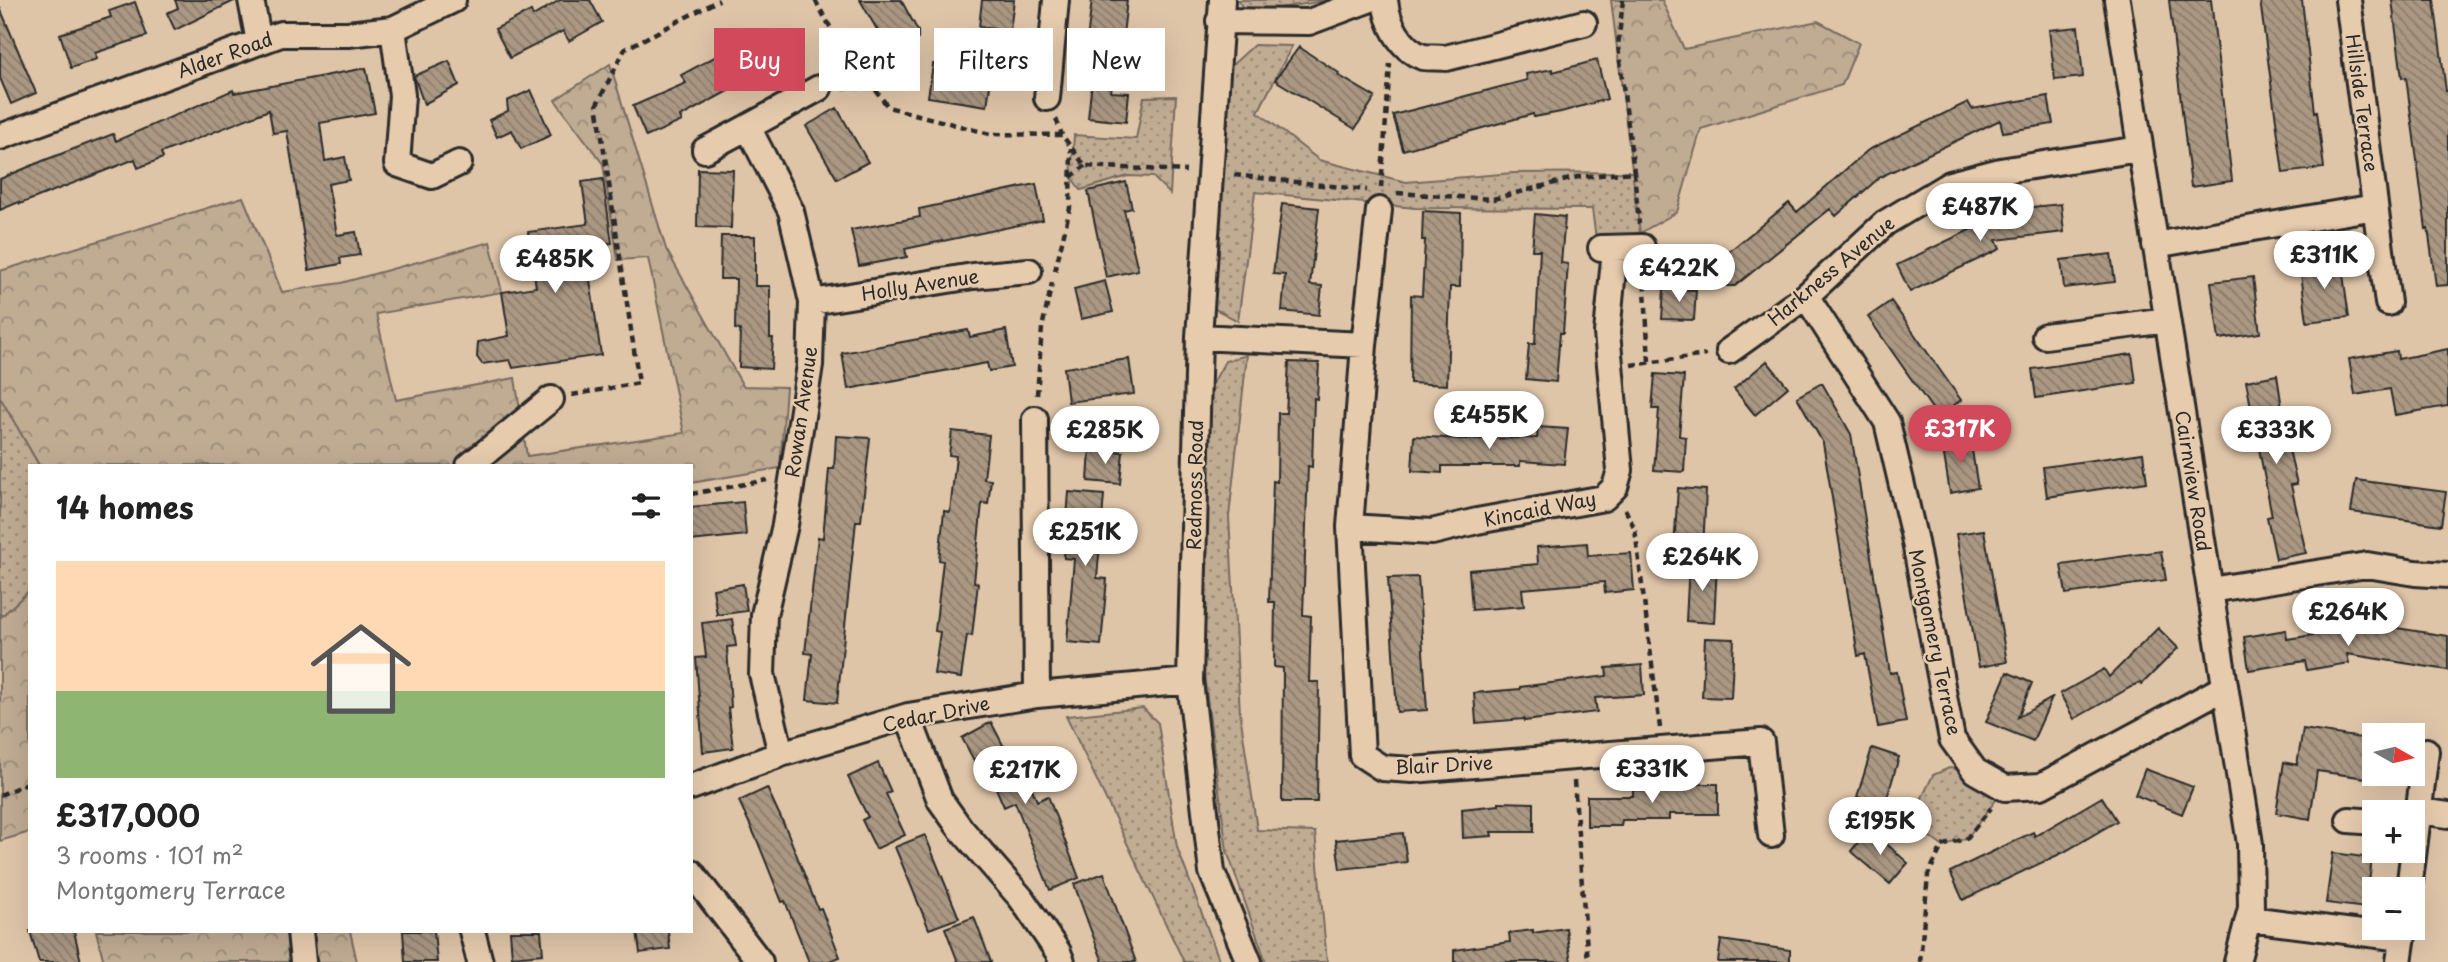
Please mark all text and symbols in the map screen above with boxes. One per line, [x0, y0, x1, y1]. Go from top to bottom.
street label: Alder Road [173, 24, 276, 84]
chip: Buy [714, 28, 805, 91]
chip: Rent [819, 28, 920, 91]
chip: Filters [934, 28, 1053, 91]
chip: New [1067, 28, 1165, 91]
street label: Hillside Terrace [2339, 32, 2387, 174]
pin: £487K [1931, 184, 2029, 243]
text: £487K [1942, 188, 2018, 223]
street label: Harkness Avenue [1761, 209, 1900, 332]
pin: £311K [2275, 232, 2373, 291]
pin: £485K [506, 236, 604, 295]
text: £311K [2290, 236, 2358, 271]
text: £485K [516, 240, 594, 275]
pin: £422K [1630, 244, 1728, 304]
text: £422K [1639, 249, 1719, 284]
street label: Holly Avenue [859, 261, 981, 307]
street label: Rowan Avenue [777, 344, 823, 479]
pin: £455K [1440, 392, 1538, 451]
text: £455K [1450, 396, 1528, 431]
pin: £285K [1056, 406, 1154, 466]
pin: £317K [1911, 406, 2009, 465]
pin: £333K [2227, 406, 2325, 466]
street label: Cairnview Road [2169, 408, 2219, 553]
text: £317K [1924, 410, 1996, 445]
text: £285K [1066, 411, 1144, 446]
text: £333K [2237, 411, 2315, 446]
street label: Redmoss Road [1179, 419, 1209, 551]
street label: Kincaid Way [1481, 483, 1598, 533]
text: 14 homes [56, 484, 194, 529]
icon: filters [627, 487, 665, 525]
pin: £251K [1036, 508, 1134, 568]
text: £251K [1049, 513, 1121, 548]
pin: £264K [1653, 534, 1751, 593]
text: £264K [1662, 538, 1742, 573]
street label: Montgomery Terrace [1903, 546, 1969, 738]
pin: £264K [2299, 588, 2397, 648]
text: £264K [2308, 593, 2388, 628]
icon: home [298, 606, 424, 732]
street label: Cedar Drive [879, 688, 992, 738]
north arrow [2362, 723, 2426, 786]
map controls [2362, 723, 2425, 940]
pin: £217K [976, 746, 1074, 806]
pin: £331K [1603, 746, 1701, 805]
street label: Blair Drive [1394, 747, 1494, 781]
text: £331K [1616, 750, 1688, 785]
text: £217K [989, 751, 1061, 786]
text: £317,000 [56, 792, 200, 837]
pin: £195K [1831, 798, 1929, 857]
button: + [2362, 800, 2425, 863]
text: £195K [1845, 802, 1915, 837]
text: 3 rooms · 101 m² [56, 837, 244, 872]
text: Montgomery Terrace [56, 872, 286, 907]
button: − [2362, 877, 2425, 940]

